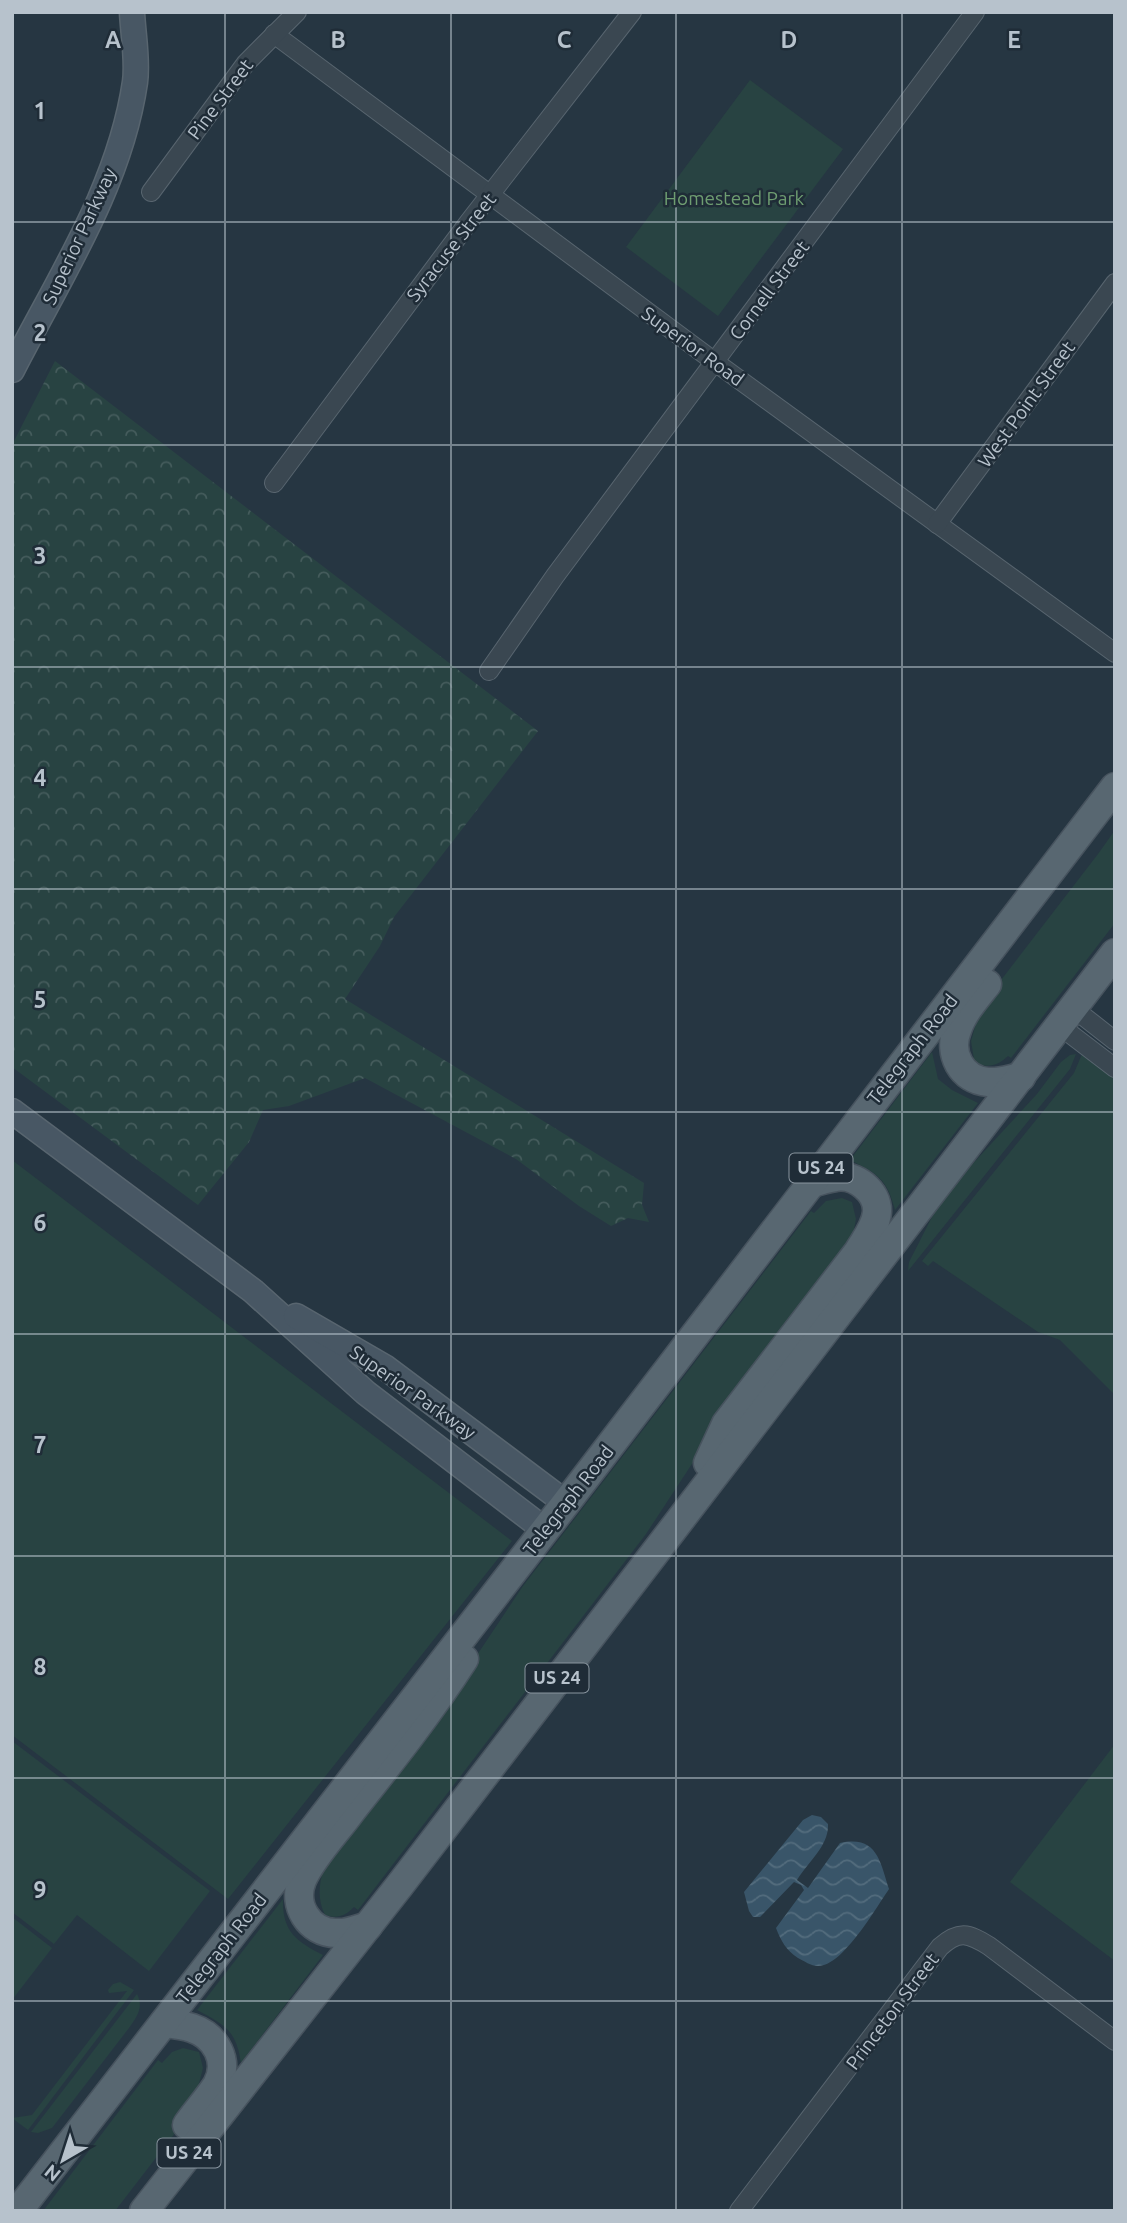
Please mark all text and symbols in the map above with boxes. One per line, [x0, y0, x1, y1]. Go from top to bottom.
text: A [105, 27, 121, 52]
text: B [330, 27, 346, 52]
text: C [557, 27, 572, 52]
text: D [781, 27, 797, 52]
text: E [1007, 27, 1021, 52]
street label: Pine Street [183, 54, 258, 143]
text: 1 [34, 98, 46, 123]
street label: Superior Parkway [38, 164, 120, 308]
park label: Homestead Park [664, 187, 805, 209]
street label: Syracuse Street [402, 188, 501, 306]
street label: Cornell Street [725, 236, 814, 344]
street label: Superior Road [638, 302, 748, 390]
text: 2 [34, 320, 46, 345]
street label: West Point Street [973, 336, 1079, 471]
text: 3 [34, 543, 46, 568]
text: 4 [34, 765, 47, 790]
text: 5 [34, 987, 46, 1012]
street label: Telegraph Road [862, 990, 962, 1108]
road number: US 24 [790, 1154, 852, 1182]
text: 6 [34, 1210, 47, 1235]
street label: Superior Parkway [346, 1340, 480, 1444]
text: 7 [34, 1432, 46, 1457]
street label: Telegraph Road [518, 1441, 618, 1559]
text: 8 [34, 1654, 46, 1679]
road number: US 24 [526, 1664, 588, 1693]
text: 9 [34, 1877, 46, 1902]
street label: Telegraph Road [171, 1889, 271, 2007]
street label: Princeton Street [841, 1948, 943, 2074]
north arrow [28, 2125, 98, 2195]
road number: US 24 [158, 2138, 220, 2168]
text: N [40, 2160, 65, 2186]

